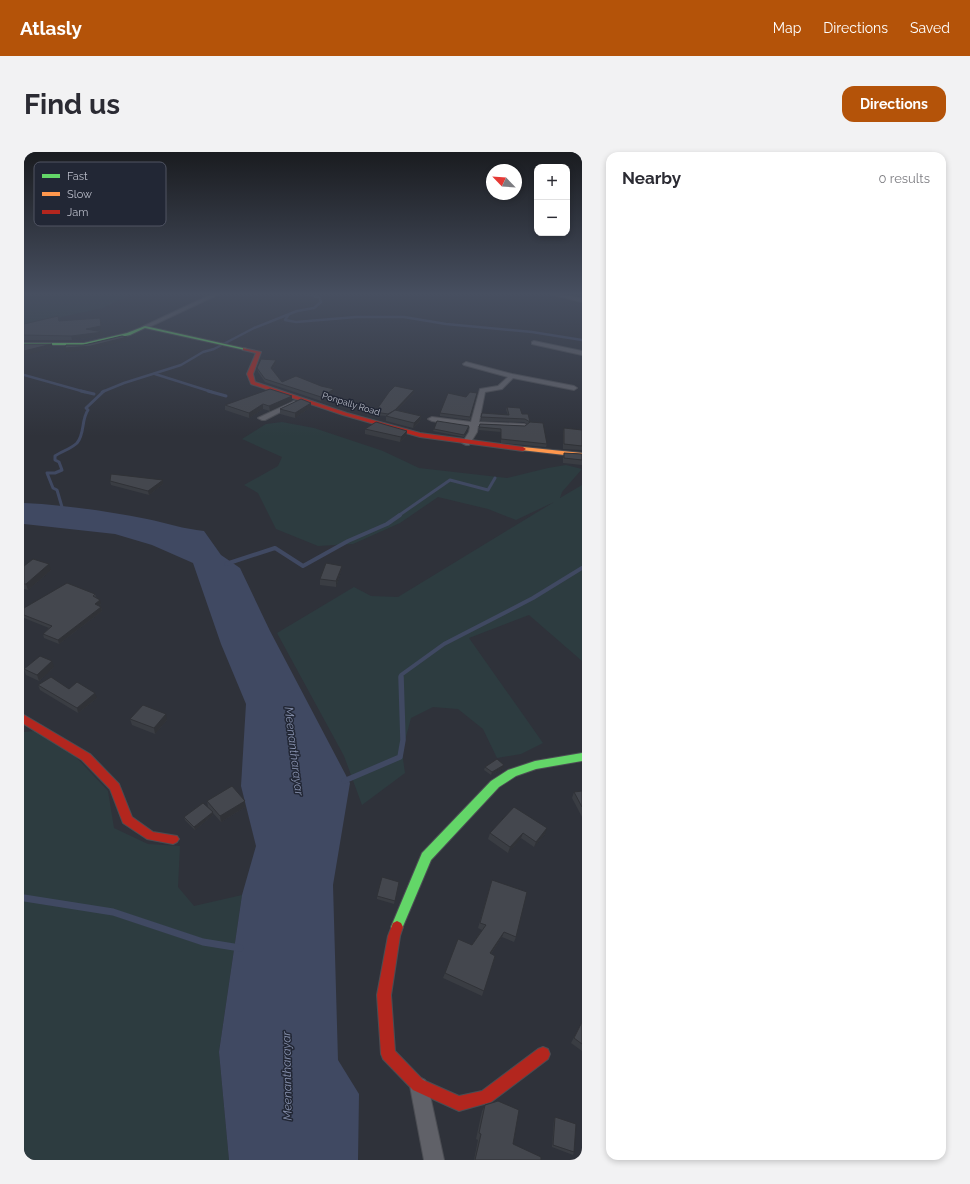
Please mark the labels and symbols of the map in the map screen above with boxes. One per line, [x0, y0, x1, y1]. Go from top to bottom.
legend [34, 162, 166, 226]
north arrow [486, 164, 522, 200]
text: Fast [67, 170, 88, 183]
text: Slow [67, 188, 92, 201]
text: Jam [67, 206, 88, 219]
street label: Ponpally Road [321, 390, 381, 418]
water label: Meenantharayar [282, 706, 306, 797]
water label: Meenantharayar [279, 1030, 295, 1121]

